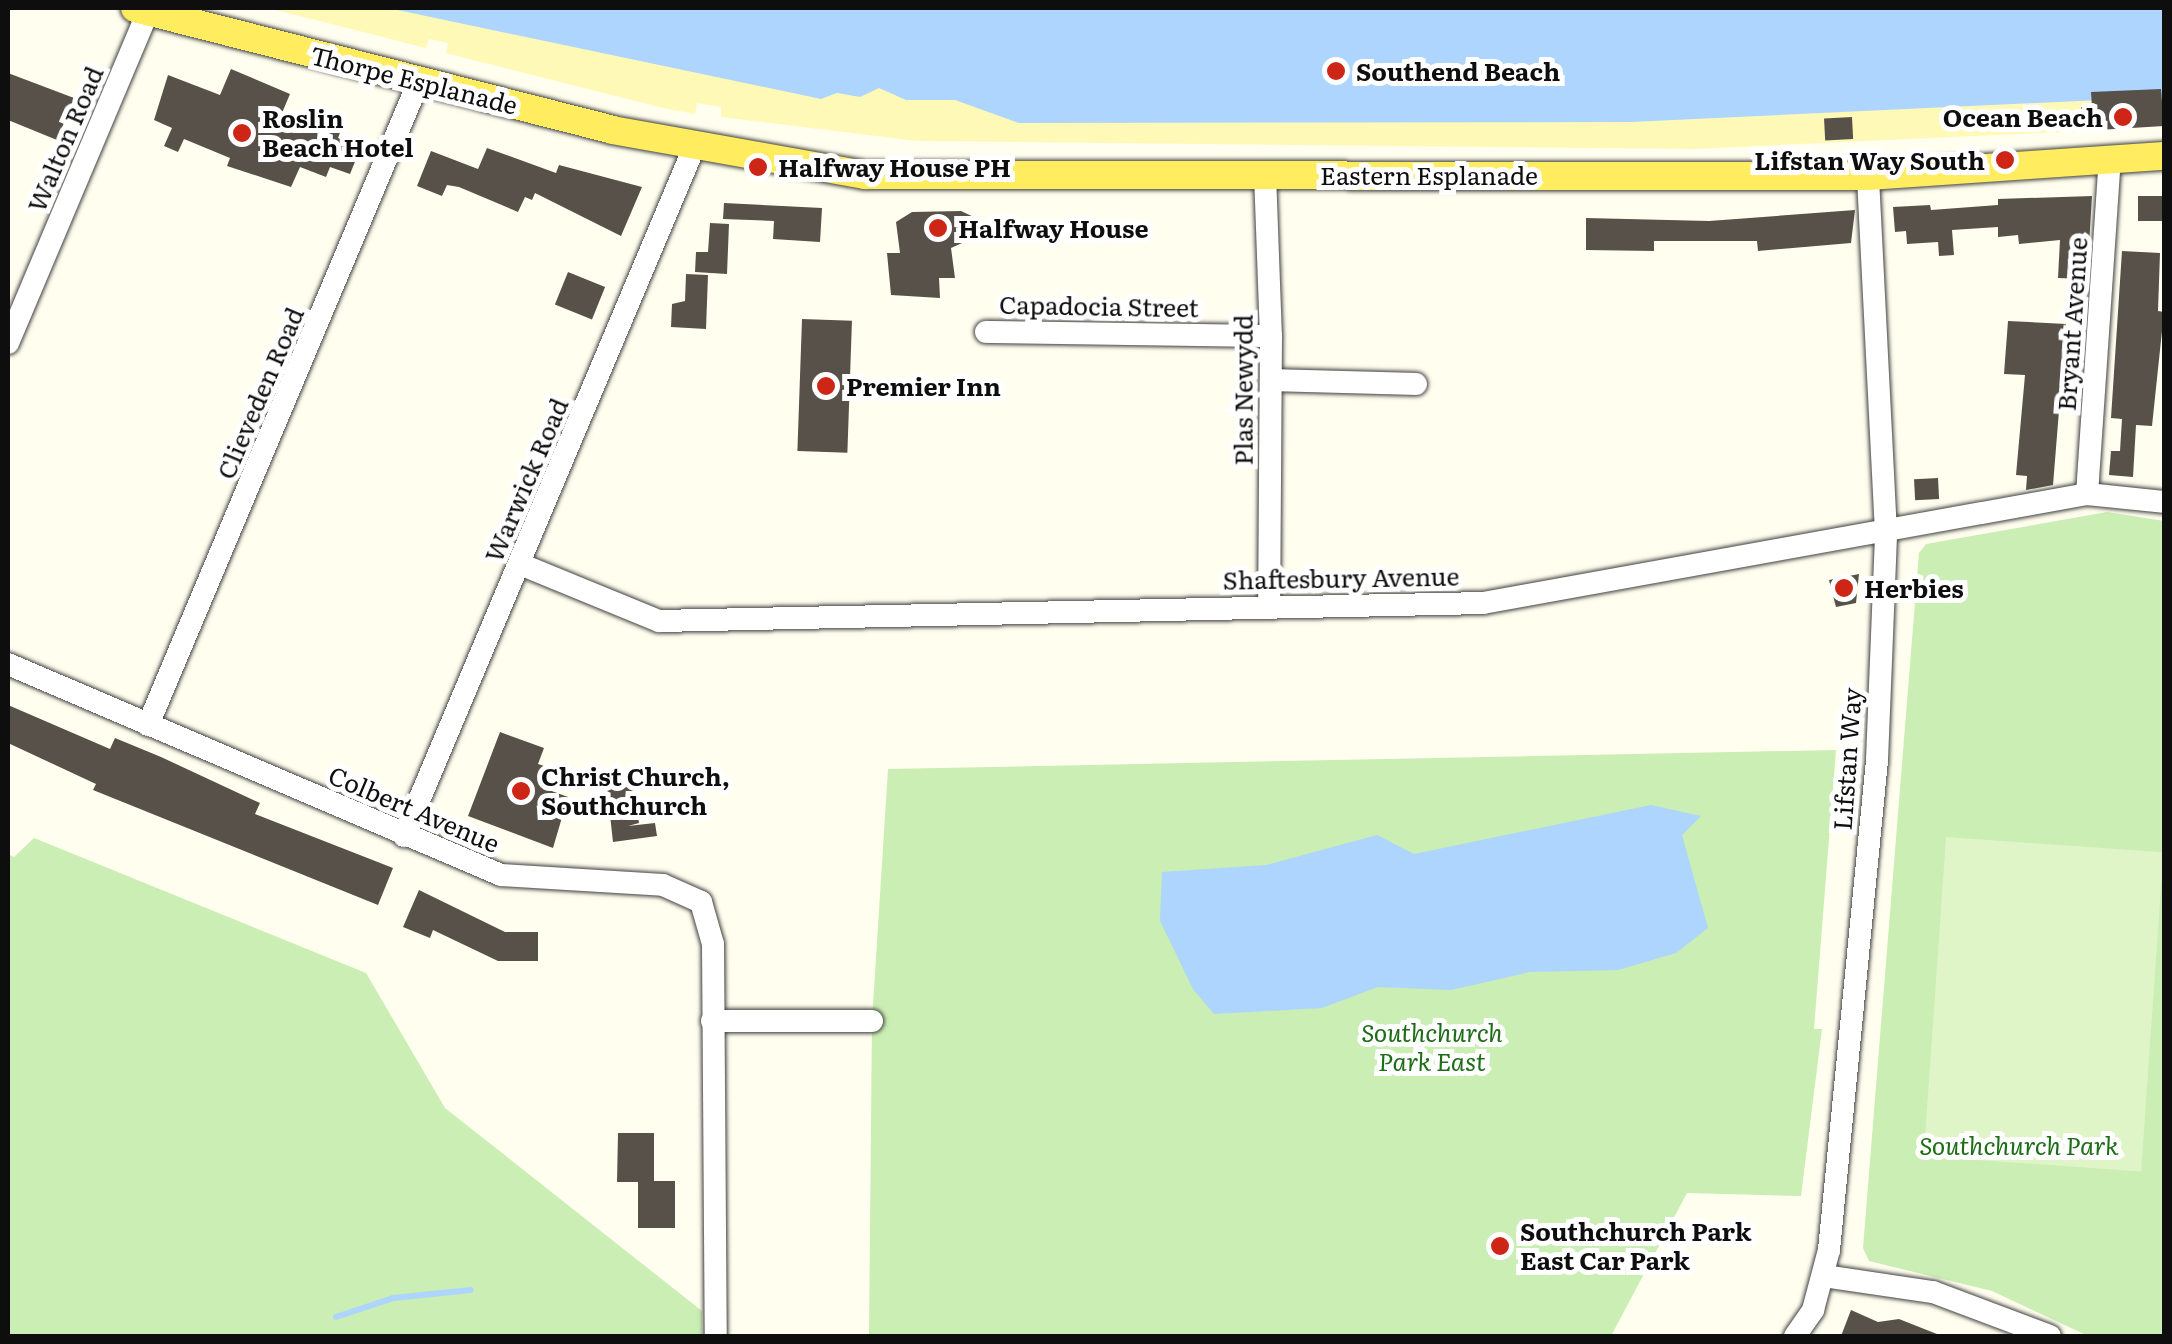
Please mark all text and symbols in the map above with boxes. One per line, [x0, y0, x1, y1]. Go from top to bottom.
street label: Thorpe Esplanade [307, 40, 521, 120]
place label: Southend Beach [1356, 56, 1560, 86]
marker: Southend Beach [1325, 60, 1347, 82]
street label: Walton Road [21, 62, 109, 216]
place label: Ocean Beach [1943, 102, 2103, 132]
place label: Roslin Beach Hotel [262, 104, 413, 163]
marker: Ocean Beach [2112, 106, 2134, 128]
marker: Roslin Beach Hotel [231, 122, 253, 144]
place label: Lifstan Way South [1754, 145, 1985, 175]
marker: Lifstan Way South [1994, 149, 2016, 171]
place label: Halfway House PH [778, 152, 1011, 182]
marker: Halfway House PH [747, 156, 769, 178]
street label: Eastern Esplanade [1320, 160, 1538, 190]
place label: Halfway House [958, 213, 1149, 243]
marker: Halfway House [927, 217, 949, 239]
street label: Bryant Avenue [2051, 236, 2093, 412]
street label: Capadocia Street [999, 289, 1199, 323]
street label: Clieveden Road [210, 303, 310, 483]
street label: Plas Newydd [1228, 314, 1258, 466]
place label: Premier Inn [846, 371, 1001, 401]
marker: Premier Inn [815, 375, 837, 397]
street label: Warwick Road [478, 394, 574, 566]
street label: Shaftesbury Avenue [1222, 561, 1460, 595]
place label: Herbies [1864, 573, 1964, 603]
marker: Herbies [1833, 577, 1855, 599]
street label: Lifstan Way [1827, 687, 1867, 831]
street label: Colbert Avenue [324, 759, 504, 859]
place label: Christ Church, Southchurch [541, 762, 730, 821]
marker: Christ Church, Southchurch [510, 780, 532, 802]
park label: Southchurch Park East [1361, 1018, 1503, 1077]
park label: Southchurch Park [1919, 1130, 2119, 1160]
place label: Southchurch Park East Car Park [1520, 1217, 1752, 1276]
marker: Southchurch Park East Car Park [1489, 1235, 1511, 1257]

